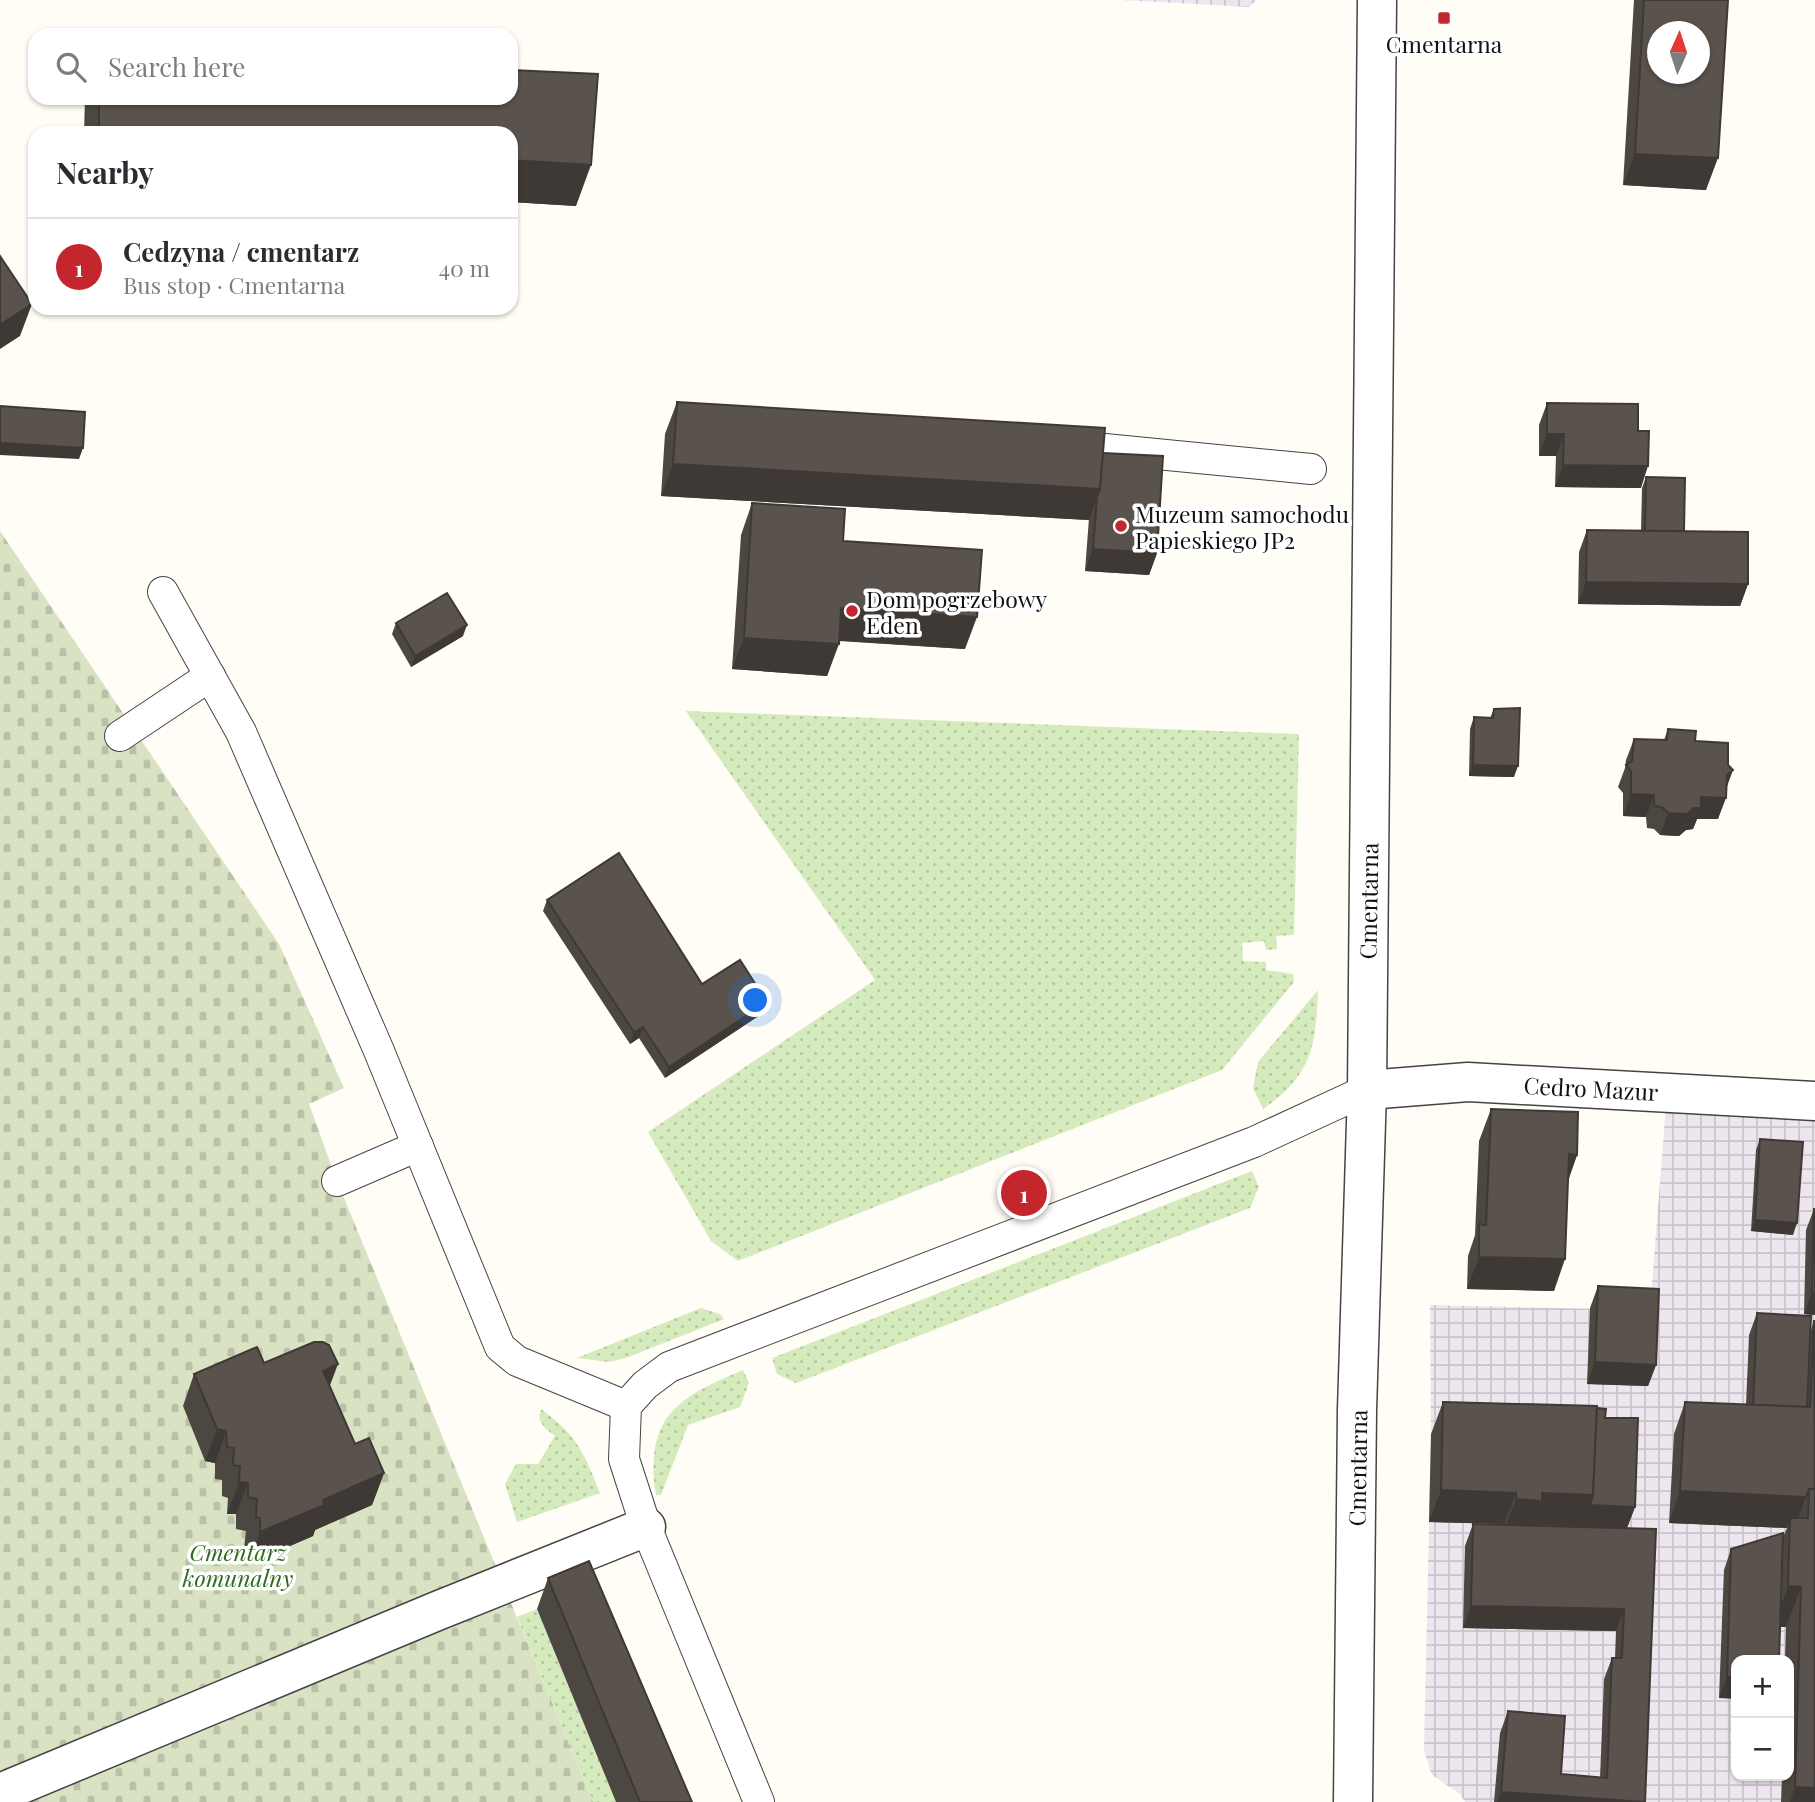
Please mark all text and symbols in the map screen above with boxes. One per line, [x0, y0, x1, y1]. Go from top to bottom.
marker: Cmentarna [1436, 10, 1452, 26]
north arrow [1647, 21, 1710, 84]
search box [28, 28, 518, 105]
place label: Cmentarna [1386, 28, 1503, 59]
icon: search [52, 48, 90, 86]
text: Search here [108, 49, 245, 84]
text: Nearby [56, 152, 154, 192]
text: Cedzyna / cmentarz [123, 234, 359, 269]
text: 1 [75, 252, 83, 283]
text: 40 m [439, 252, 490, 283]
text: Bus stop · Cmentarna [123, 269, 345, 300]
place label: Muzeum samochodu Papieskiego JP2 [1135, 498, 1349, 555]
marker: Muzeum samochodu Papieskiego JP2 [1113, 518, 1129, 534]
place label: Dom pogrzebowy Eden [866, 583, 1047, 640]
marker: Dom pogrzebowy Eden [844, 603, 860, 619]
street label: Cmentarna [1351, 842, 1385, 960]
your location [738, 983, 772, 1017]
street label: Cedro Mazur [1523, 1069, 1659, 1107]
pin: 1 [1001, 1167, 1047, 1219]
street label: Cmentarna [1340, 1409, 1374, 1527]
park label: Cmentarz komunalny [182, 1536, 293, 1593]
map controls [1731, 1655, 1794, 1781]
button: + [1731, 1655, 1794, 1718]
button: − [1731, 1718, 1794, 1781]

